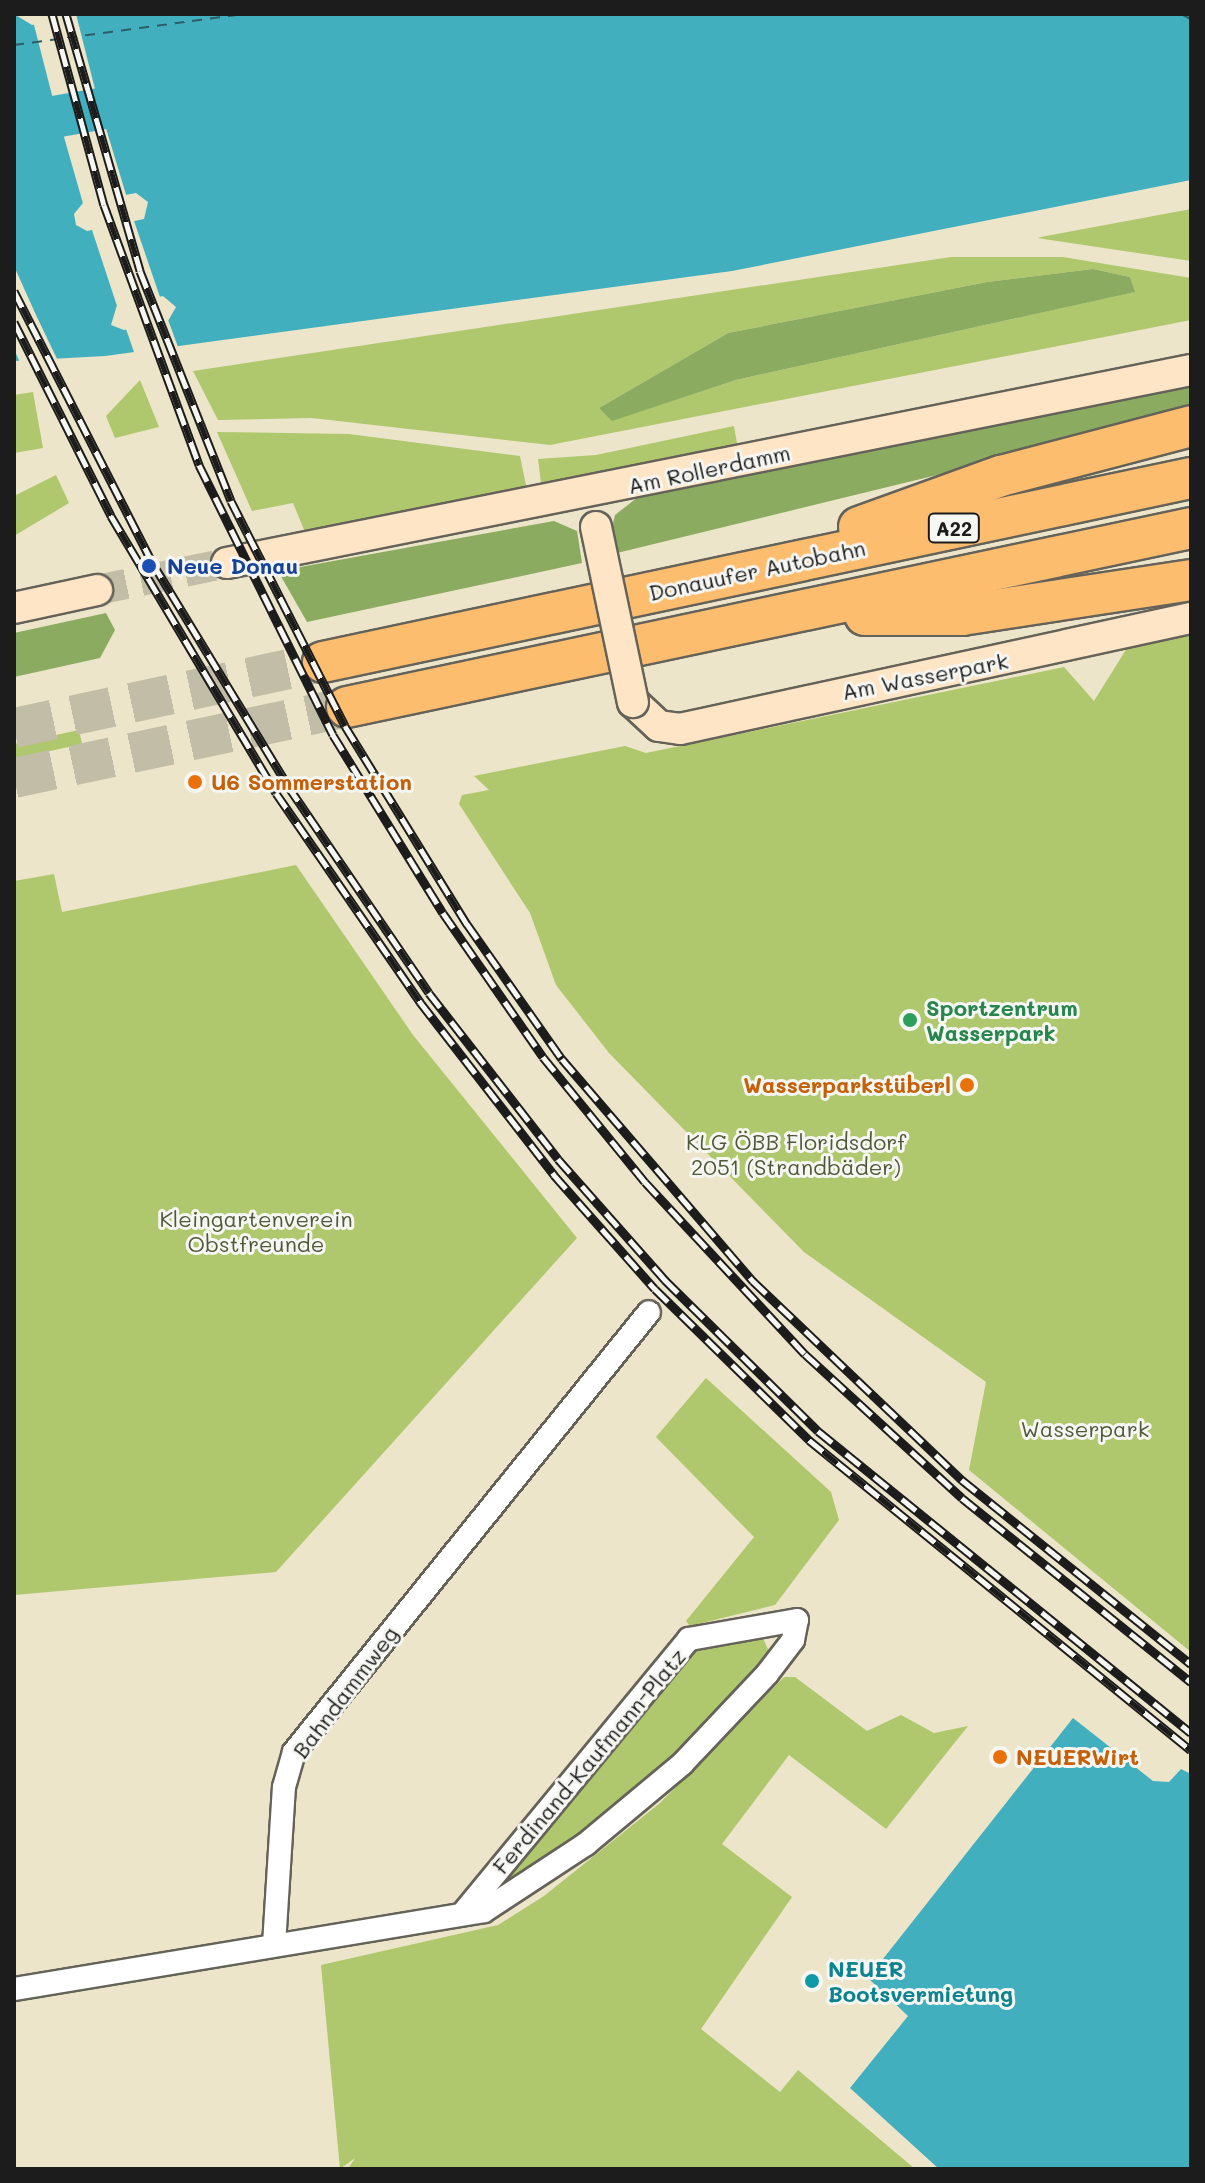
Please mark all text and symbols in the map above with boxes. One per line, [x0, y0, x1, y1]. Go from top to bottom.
street label: Am Rollerdamm [625, 439, 793, 499]
road number: A22 [926, 512, 982, 544]
street label: Donauufer Autobahn [646, 534, 868, 606]
place label: Neue Donau [167, 553, 298, 579]
marker: Neue Donau [138, 555, 160, 577]
street label: Am Wasserpark [840, 647, 1010, 705]
place label: U6 Sommerstation [211, 769, 412, 795]
marker: U6 Sommerstation [186, 773, 204, 791]
place label: Sportzentrum Wasserpark [926, 994, 1078, 1046]
marker: Sportzentrum Wasserpark [901, 1011, 919, 1029]
place label: Wasserparkstüberl [743, 1072, 951, 1098]
marker: Wasserparkstüberl [958, 1076, 976, 1094]
park label: KLG ÖBB Floridsdorf 2051 (Strandbäder) [686, 1128, 906, 1180]
park label: Kleingartenverein Obstfreunde [159, 1205, 353, 1256]
park label: Wasserpark [1020, 1416, 1150, 1442]
street label: Bahndammweg [287, 1621, 403, 1763]
street label: Ferdinand-Kaufmann-Platz [487, 1643, 691, 1879]
place label: NEUERWirt [1016, 1744, 1139, 1770]
marker: NEUERWirt [991, 1748, 1009, 1766]
place label: NEUER Bootsvermietung [828, 1955, 1013, 2006]
marker: NEUER Bootsvermietung [803, 1972, 821, 1990]

